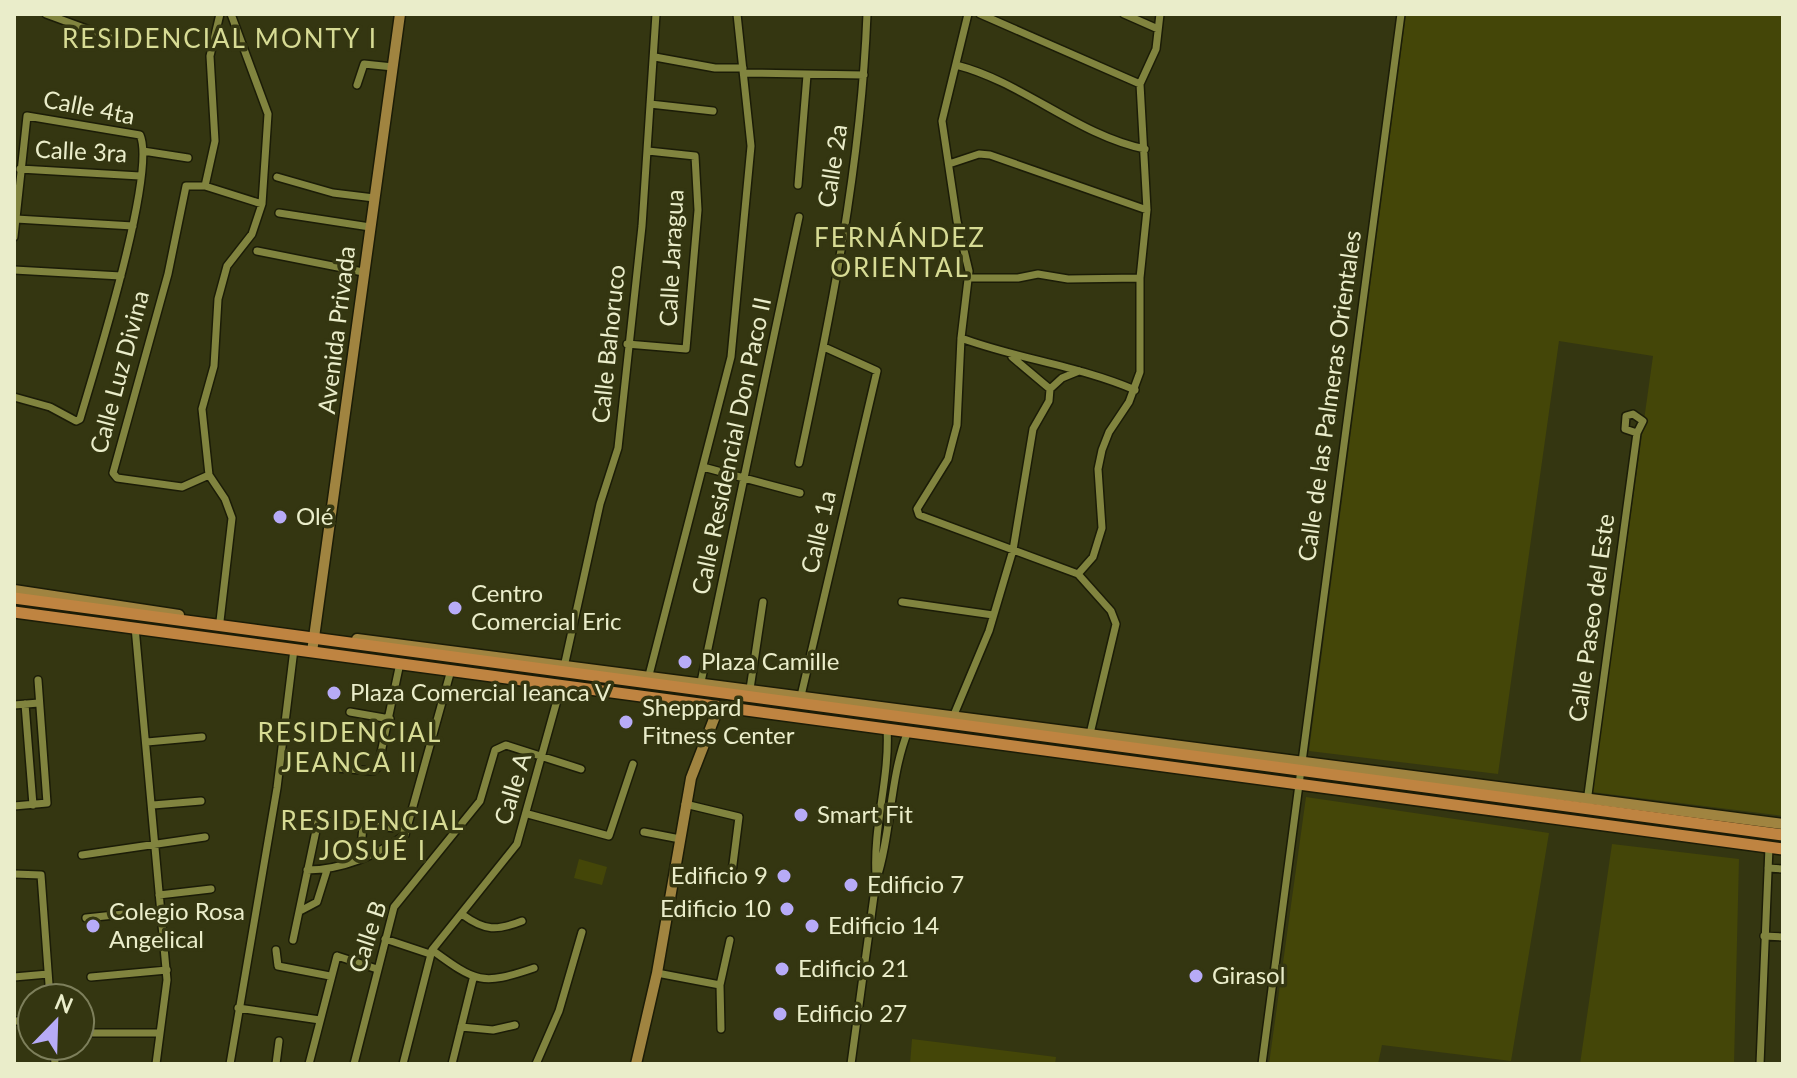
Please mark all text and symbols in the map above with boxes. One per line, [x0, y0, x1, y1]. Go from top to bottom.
district label: RESIDENCIAL MONTY I [62, 22, 378, 54]
street label: Calle 4ta [41, 83, 137, 130]
street label: Calle 2a [811, 122, 852, 209]
street label: Calle 3ra [34, 134, 128, 167]
street label: Calle Jaragua [652, 189, 689, 327]
district label: FERNÁNDEZ ORIENTAL [814, 221, 986, 283]
street label: Calle de las Palmeras Orientales [1291, 228, 1366, 563]
street label: Avenida Privada [311, 244, 360, 415]
street label: Calle Bahoruco [585, 263, 630, 425]
street label: Calle Luz Divina [83, 287, 154, 456]
street label: Calle Residencial Don Paco II [685, 294, 776, 597]
street label: Calle 1a [794, 488, 841, 576]
place label: Olé [296, 501, 333, 530]
marker: Olé [271, 508, 289, 526]
street label: Calle Paseo del Este [1562, 512, 1619, 724]
place label: Centro Comercial Eric [471, 578, 622, 635]
marker: Centro Comercial Eric [446, 599, 464, 617]
place label: Plaza Camille [701, 646, 839, 675]
marker: Plaza Camille [676, 653, 694, 671]
place label: Plaza Comercial Ieanca V [350, 677, 612, 706]
marker: Plaza Comercial Ieanca V [325, 684, 343, 702]
place label: Sheppard Fitness Center [642, 692, 795, 749]
marker: Sheppard Fitness Center [617, 713, 635, 731]
district label: RESIDENCIAL JEANCA II [258, 716, 442, 778]
street label: Calle A [487, 748, 536, 828]
place label: Smart Fit [817, 799, 913, 828]
district label: RESIDENCIAL JOSUÉ I [281, 804, 465, 866]
marker: Smart Fit [792, 806, 810, 824]
place label: Edificio 9 [671, 860, 768, 889]
marker: Edificio 9 [775, 867, 793, 885]
place label: Edificio 7 [867, 869, 964, 898]
marker: Edificio 7 [842, 876, 860, 894]
place label: Edificio 10 [660, 893, 771, 922]
place label: Colegio Rosa Angelical [109, 896, 245, 953]
street label: Calle B [341, 897, 392, 976]
marker: Edificio 10 [778, 900, 796, 918]
place label: Edificio 14 [828, 910, 939, 939]
marker: Colegio Rosa Angelical [84, 917, 102, 935]
marker: Edificio 14 [803, 917, 821, 935]
place label: Edificio 21 [798, 953, 909, 982]
marker: Edificio 21 [773, 960, 791, 978]
place label: Girasol [1212, 960, 1285, 989]
marker: Girasol [1187, 967, 1205, 985]
north arrow [16, 982, 96, 1062]
text: N [51, 987, 77, 1019]
place label: Edificio 27 [796, 998, 907, 1027]
marker: Edificio 27 [771, 1005, 789, 1023]

